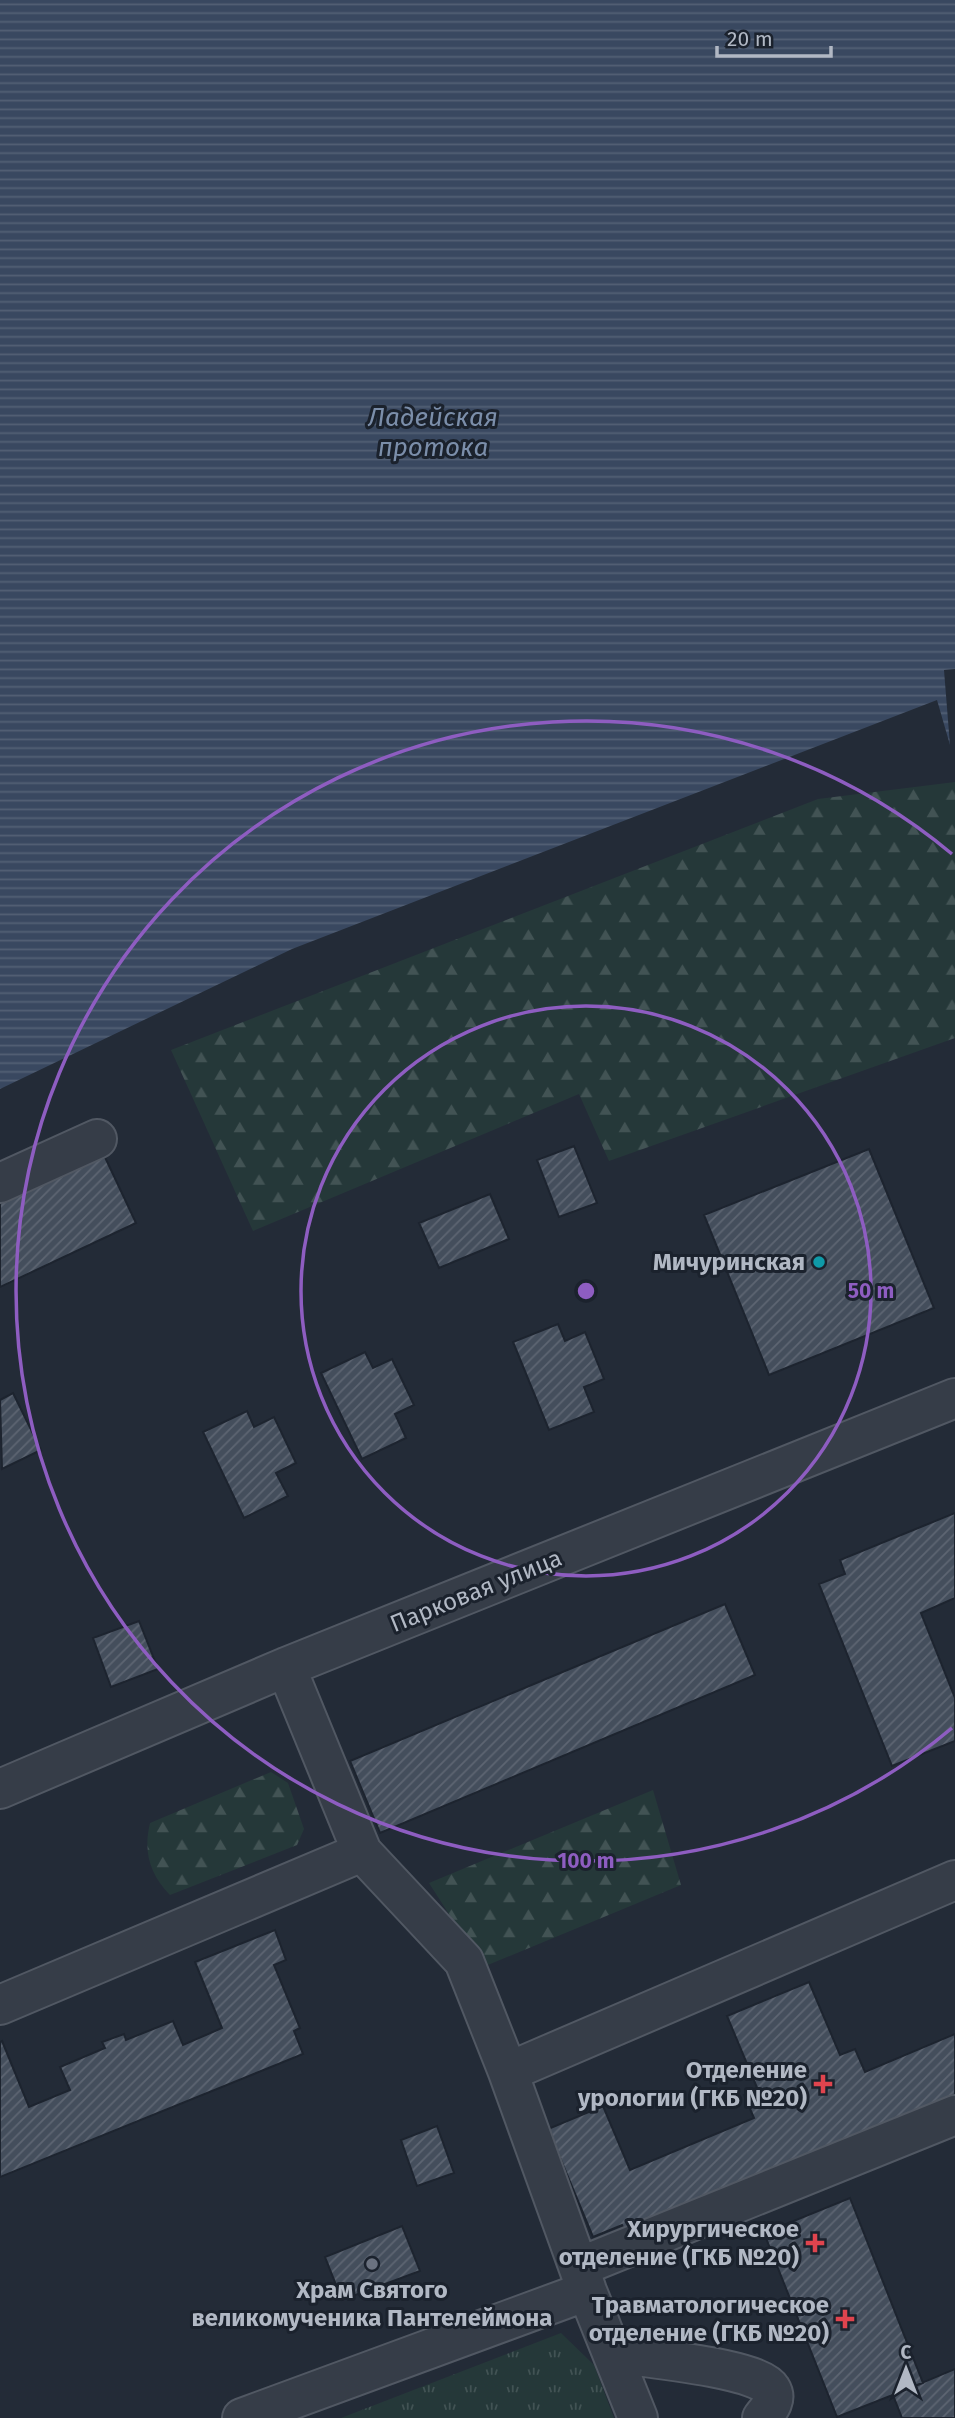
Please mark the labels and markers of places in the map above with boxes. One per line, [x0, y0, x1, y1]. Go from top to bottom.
place label: Мичуринская [653, 1248, 805, 1276]
marker: Мичуринская [811, 1254, 827, 1270]
centre of rings [574, 1279, 598, 1303]
place label: Отделение урологии (ГКБ №20) [577, 2056, 807, 2112]
marker: Отделение урологии (ГКБ №20) [813, 2074, 833, 2094]
place label: Хирургическое отделение (ГКБ №20) [559, 2215, 799, 2271]
marker: Хирургическое отделение (ГКБ №20) [805, 2233, 825, 2253]
marker: Храм Святого великомученика Пантелеймона [364, 2256, 380, 2272]
place label: Храм Святого великомученика Пантелеймона [192, 2276, 552, 2332]
place label: Травматологическое отделение (ГКБ №20) [589, 2291, 829, 2347]
marker: Травматологическое отделение (ГКБ №20) [835, 2309, 855, 2329]

